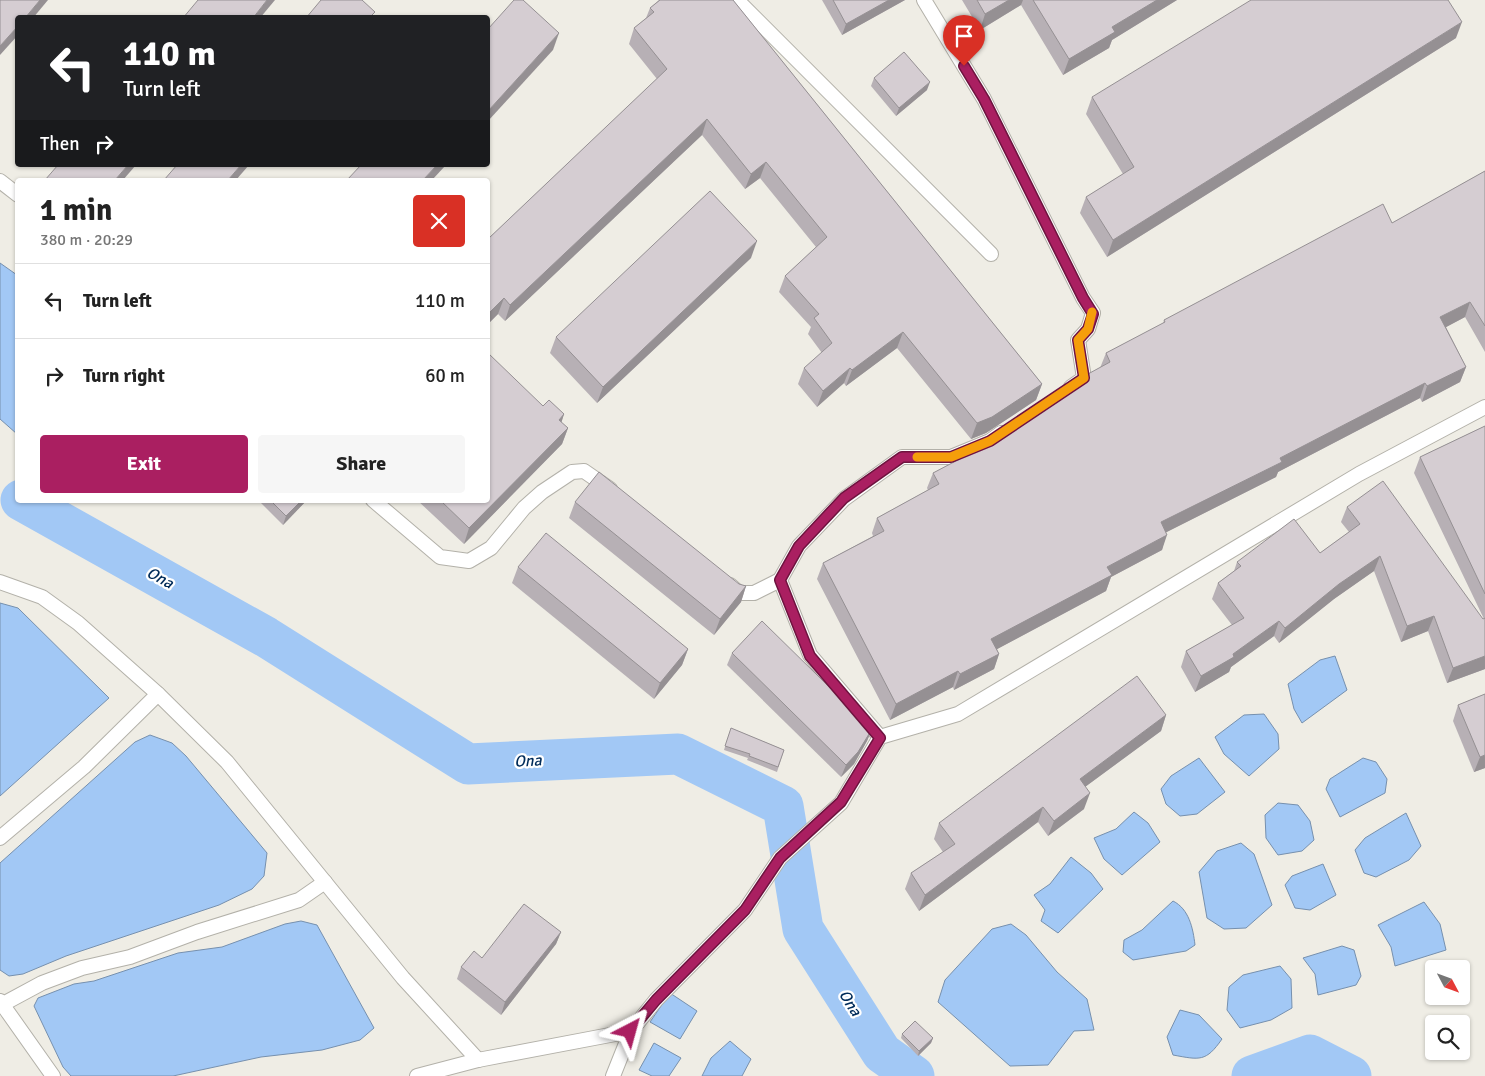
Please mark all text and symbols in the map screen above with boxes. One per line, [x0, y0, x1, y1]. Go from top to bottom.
pin [943, 15, 985, 66]
icon: arrive [950, 22, 978, 50]
text: 110 m [123, 32, 216, 75]
icon: left [40, 35, 105, 100]
text: Turn left [123, 75, 201, 102]
icon: right [90, 130, 118, 158]
text: Then [40, 132, 80, 156]
text: 1 min [40, 192, 112, 229]
button: close [413, 195, 465, 247]
text: 380 m · 20:29 [40, 230, 133, 250]
icon: left [40, 287, 68, 315]
text: Turn left [83, 289, 152, 313]
text: 110 m [415, 289, 465, 313]
icon: right [40, 362, 68, 390]
text: Turn right [83, 364, 165, 388]
text: 60 m [425, 364, 465, 388]
button: Exit [40, 435, 248, 493]
button: Share [258, 435, 465, 493]
water label: Ona [143, 563, 178, 594]
water label: Ona [514, 750, 543, 772]
north arrow [1425, 960, 1470, 1005]
map controls [1425, 960, 1470, 1060]
water label: Ona [834, 986, 866, 1021]
position arrow [603, 1004, 655, 1056]
button: search [1425, 1015, 1470, 1060]

